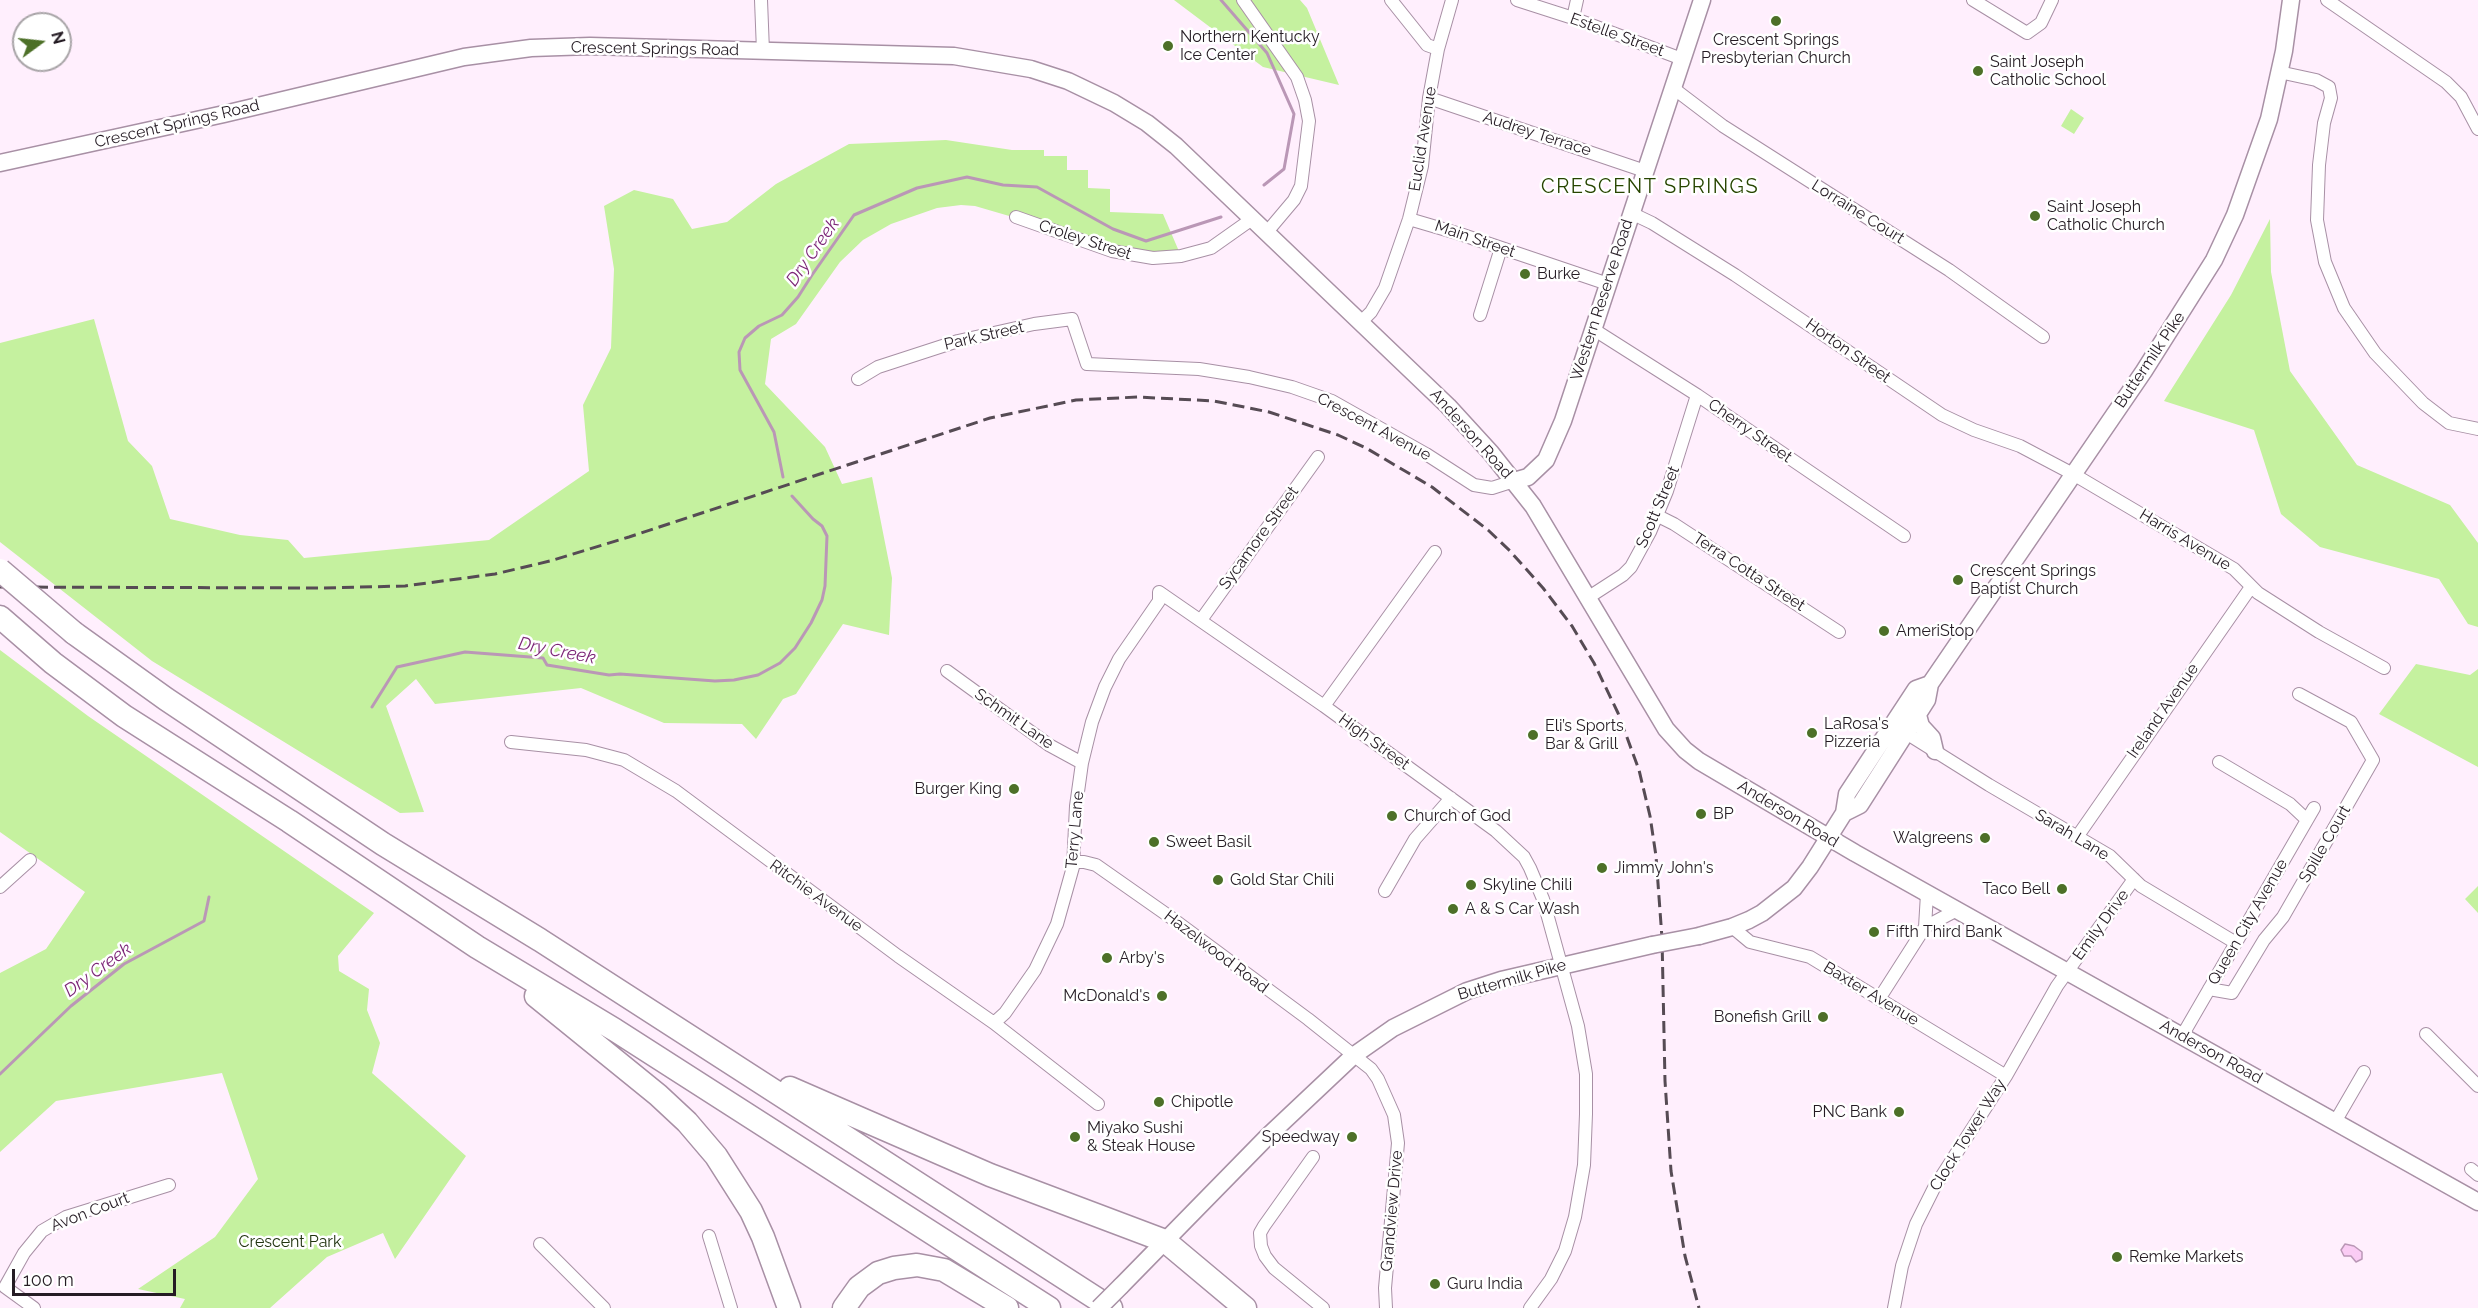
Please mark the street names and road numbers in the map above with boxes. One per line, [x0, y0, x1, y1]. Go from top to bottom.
street label: Estelle Street [1567, 9, 1667, 61]
street label: Crescent Springs Road [571, 38, 739, 60]
street label: Euclid Avenue [1405, 85, 1441, 193]
street label: Crescent Springs Road [93, 96, 261, 152]
street label: Audrey Terrace [1480, 107, 1594, 161]
street label: Lorraine Court [1808, 176, 1908, 248]
street label: Croley Street [1036, 216, 1134, 264]
street label: Main Street [1432, 216, 1518, 262]
street label: Western Reserve Road [1567, 217, 1637, 383]
street label: Buttermilk Pike [2111, 308, 2189, 412]
street label: Horton Street [1802, 315, 1894, 387]
street label: Park Street [942, 318, 1026, 354]
street label: Anderson Road [1426, 385, 1516, 483]
street label: Crescent Avenue [1314, 389, 1434, 465]
street label: Cherry Street [1704, 395, 1796, 467]
street label: Scott Street [1632, 463, 1684, 551]
street label: Sycamore Street [1215, 483, 1303, 593]
street label: Harris Avenue [2136, 505, 2234, 575]
street label: Terra Cotta Street [1689, 529, 1809, 615]
street label: Ireland Avenue [2123, 660, 2203, 762]
street label: Schmit Lane [971, 685, 1057, 753]
street label: High Street [1335, 710, 1413, 774]
street label: Anderson Road [1734, 776, 1842, 852]
street label: Terry Lane [1062, 790, 1088, 870]
street label: Spille Court [2295, 802, 2355, 886]
street label: Sarah Lane [2032, 805, 2112, 865]
street label: Ritchie Avenue [766, 856, 866, 936]
street label: Queen City Avenue [2204, 856, 2292, 988]
street label: Emily Drive [2069, 886, 2133, 964]
street label: Hazelwood Road [1160, 906, 1272, 998]
street label: Buttermilk Pike [1456, 955, 1568, 1005]
street label: Baxter Avenue [1820, 958, 1922, 1030]
street label: Anderson Road [2156, 1016, 2266, 1088]
street label: Clock Tower Way [1926, 1076, 2010, 1194]
street label: Grandview Drive [1377, 1150, 1407, 1272]
street label: Avon Court [48, 1188, 132, 1236]

